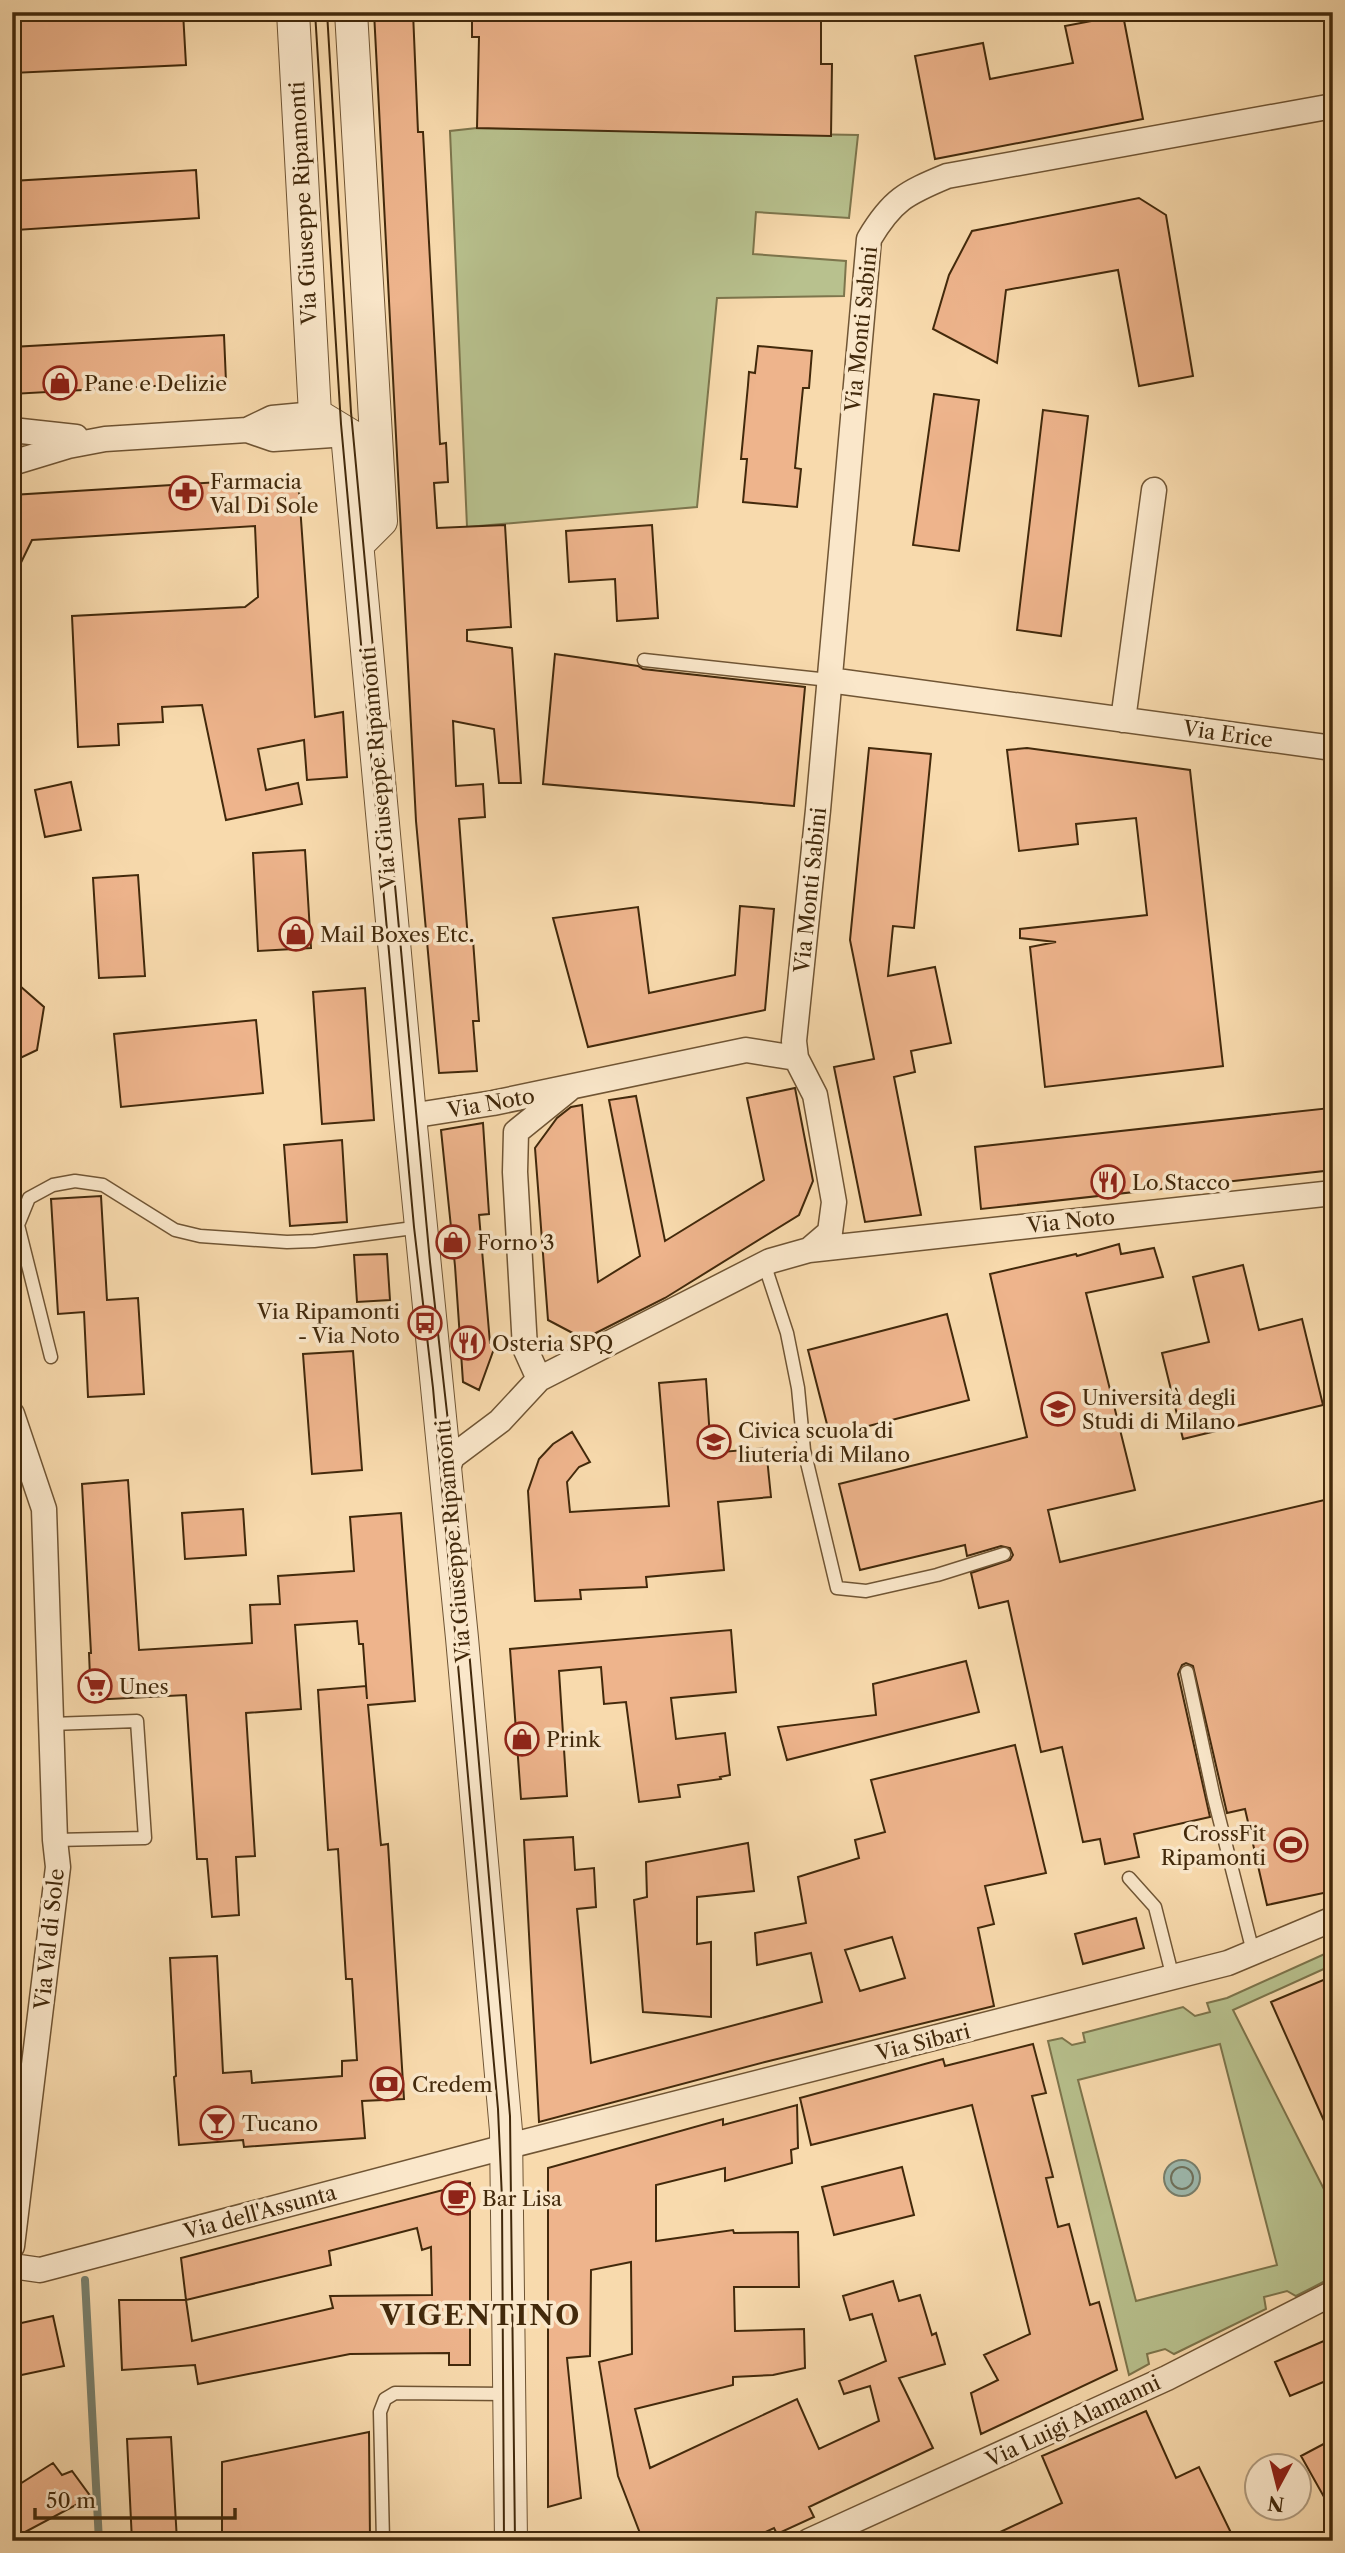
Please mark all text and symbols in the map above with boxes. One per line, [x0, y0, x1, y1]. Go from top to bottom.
street label: Via Giuseppe Ripamonti [284, 81, 322, 326]
street label: Via Monti Sabini [840, 245, 882, 414]
shop icon: Pane e Delizie [41, 364, 79, 402]
place label: Pane e Delizie [84, 371, 227, 396]
place label: Farmacia Val Di Sole [209, 469, 319, 518]
pharmacy icon: Farmacia Val Di Sole [167, 474, 205, 512]
street label: Via Giuseppe Ripamonti [355, 646, 401, 891]
street label: Via Erice [1180, 715, 1275, 753]
street label: Via Monti Sabini [789, 806, 831, 975]
shop icon: Mail Boxes Etc. [277, 915, 315, 953]
place label: Mail Boxes Etc. [320, 922, 474, 947]
street label: Via Noto [445, 1083, 536, 1123]
restaurant icon: Lo Stacco [1089, 1163, 1127, 1201]
place label: Lo Stacco [1132, 1170, 1230, 1195]
street label: Via Noto [1025, 1204, 1116, 1238]
shop icon: Forno 3 [434, 1223, 472, 1261]
place label: Forno 3 [477, 1230, 555, 1255]
place label: Via Ripamonti - Via Noto [256, 1299, 400, 1348]
bus stop icon: Via Ripamonti - Via Noto [406, 1304, 444, 1342]
restaurant icon: Osteria SPQ [449, 1324, 487, 1362]
place label: Osteria SPQ [492, 1331, 613, 1356]
place label: Università degli Studi di Milano [1082, 1385, 1236, 1434]
school or university icon: Università degli Studi di Milano [1039, 1390, 1077, 1428]
place label: Civica scuola di liuteria di Milano [738, 1418, 910, 1467]
street label: Via Giuseppe Ripamonti [430, 1419, 476, 1664]
school or university icon: Civica scuola di liuteria di Milano [695, 1423, 733, 1461]
supermarket icon: Unes [76, 1667, 114, 1705]
place label: Unes [119, 1674, 169, 1699]
shop icon: Prink [503, 1720, 541, 1758]
place label: Prink [546, 1727, 601, 1752]
place label: CrossFit Ripamonti [1161, 1821, 1267, 1870]
sports icon: CrossFit Ripamonti [1272, 1826, 1310, 1864]
street label: Via Val di Sole [29, 1867, 69, 2012]
street label: Via Sibari [872, 2018, 973, 2066]
bank icon: Credem [368, 2065, 406, 2103]
place label: Credem [412, 2072, 493, 2097]
bar icon: Tucano [198, 2104, 236, 2142]
place label: Tucano [242, 2111, 318, 2136]
street label: Via dell'Assunta [180, 2179, 340, 2245]
cafe icon: Bar Lisa [439, 2179, 477, 2217]
place label: Bar Lisa [482, 2186, 563, 2211]
district label: VIGENTINO [380, 2298, 581, 2332]
street label: Via Luigi Alamanni [981, 2370, 1164, 2473]
north arrow [1244, 2452, 1314, 2522]
scale bar [35, 2476, 234, 2520]
text: 50 m [46, 2488, 96, 2513]
text: N [1266, 2491, 1286, 2516]

